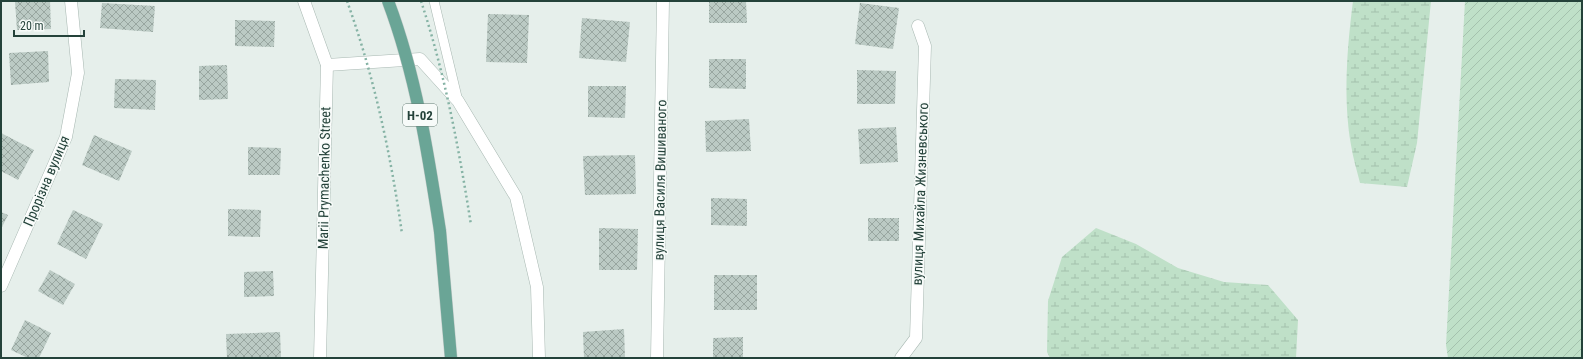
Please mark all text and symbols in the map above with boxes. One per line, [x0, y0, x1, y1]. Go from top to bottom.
scale bar [14, 12, 84, 38]
text: 20 m [20, 19, 44, 33]
street label: вулиця Василя Вишиваного [651, 99, 669, 261]
street label: вулиця Михайла Жизневського [909, 102, 931, 286]
road number: Н-02 [403, 104, 437, 126]
street label: Marii Prymachenko Street [315, 107, 333, 249]
street label: Прорізна вулиця [20, 133, 72, 229]

